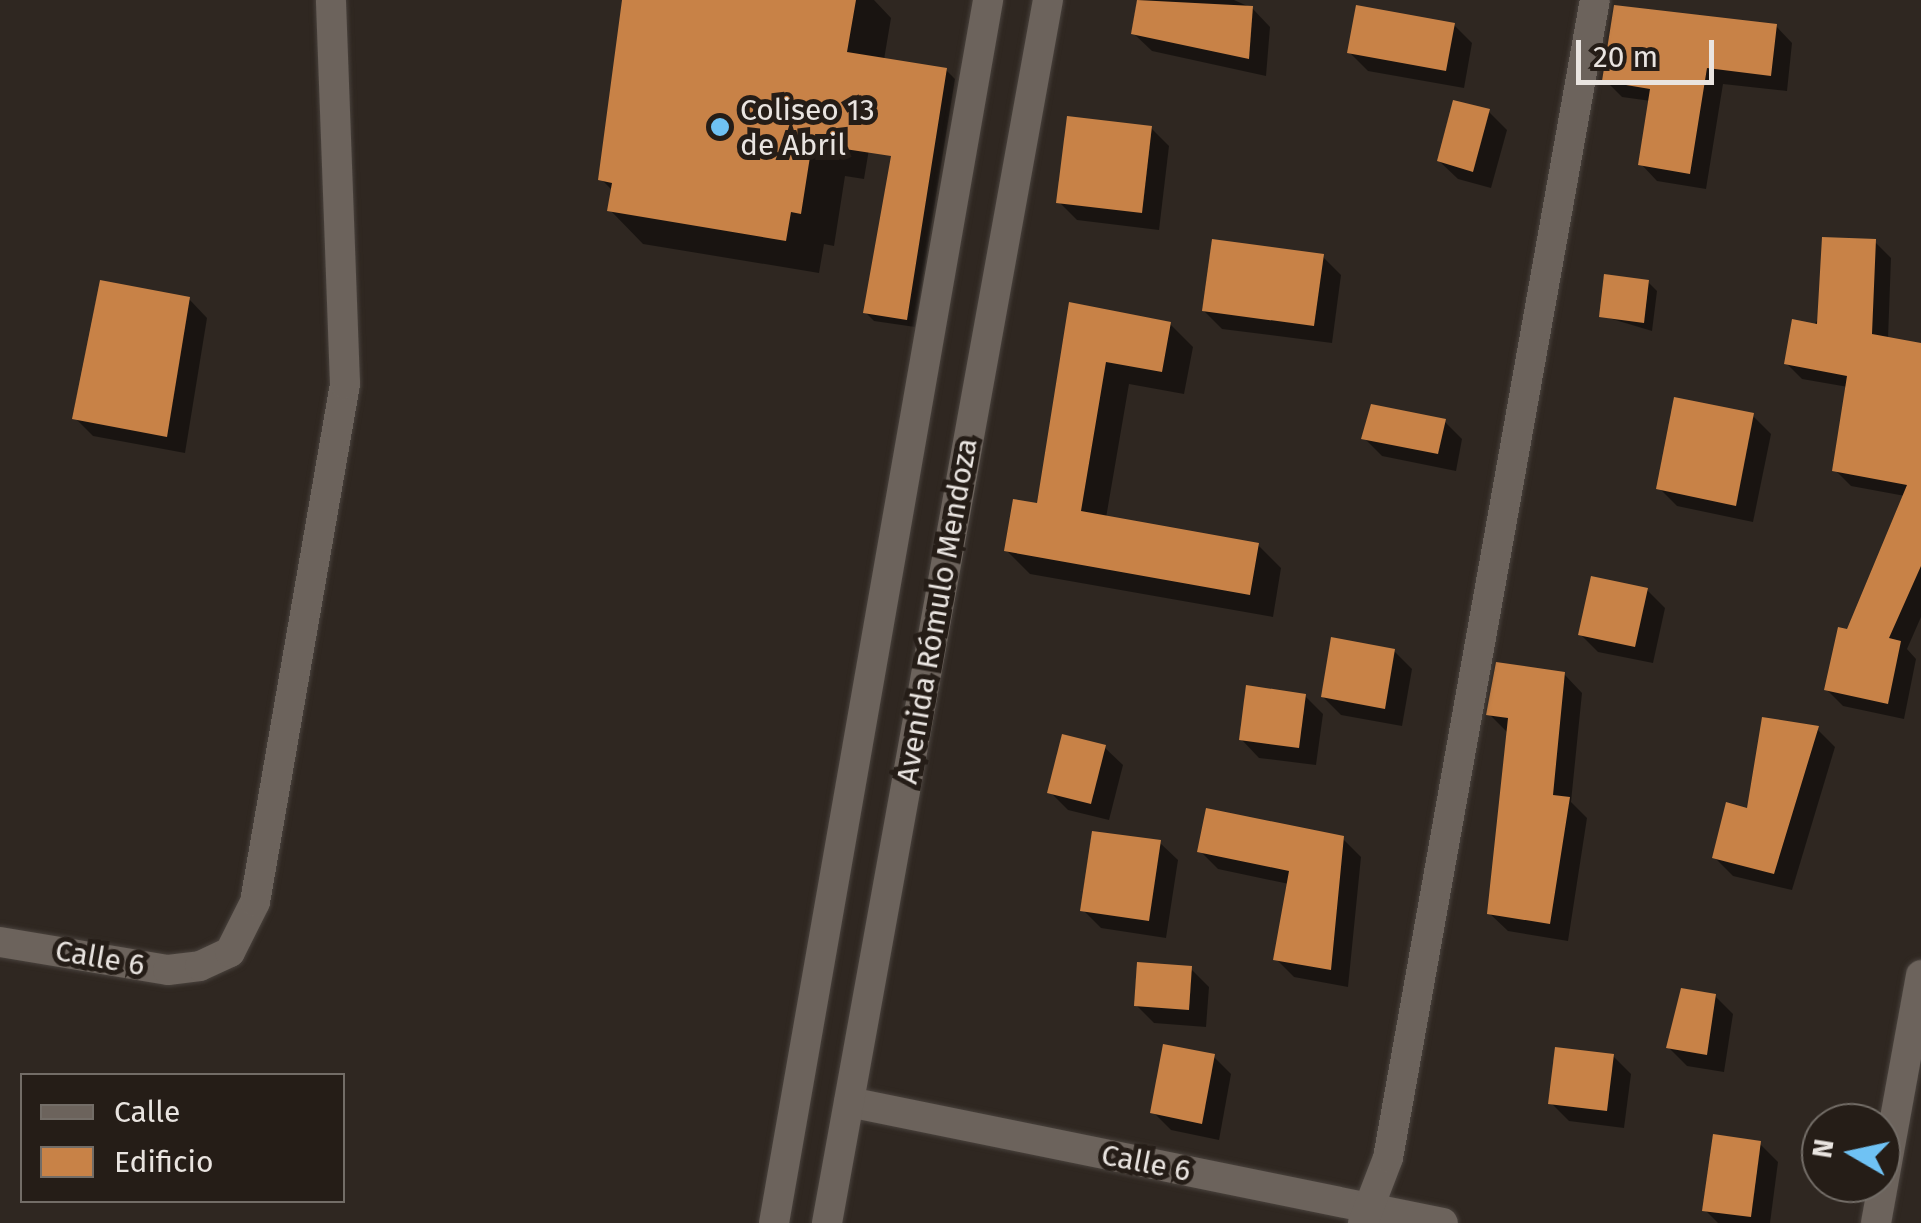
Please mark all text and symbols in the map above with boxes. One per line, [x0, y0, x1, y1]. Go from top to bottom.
scale bar [1581, 20, 1718, 82]
text: 20 m [1593, 39, 1658, 75]
place label: Coliseo 13 de Abril [740, 92, 875, 162]
marker: Coliseo 13 de Abril [709, 116, 731, 138]
street label: Avenida Rómulo Mendoza [889, 435, 985, 787]
street label: Calle 6 [52, 932, 148, 984]
legend [20, 1073, 345, 1203]
text: Calle [114, 1094, 180, 1130]
north arrow [1801, 1103, 1901, 1203]
street label: Calle 6 [1098, 1137, 1194, 1189]
text: N [1805, 1137, 1841, 1160]
text: Edificio [114, 1144, 213, 1180]

